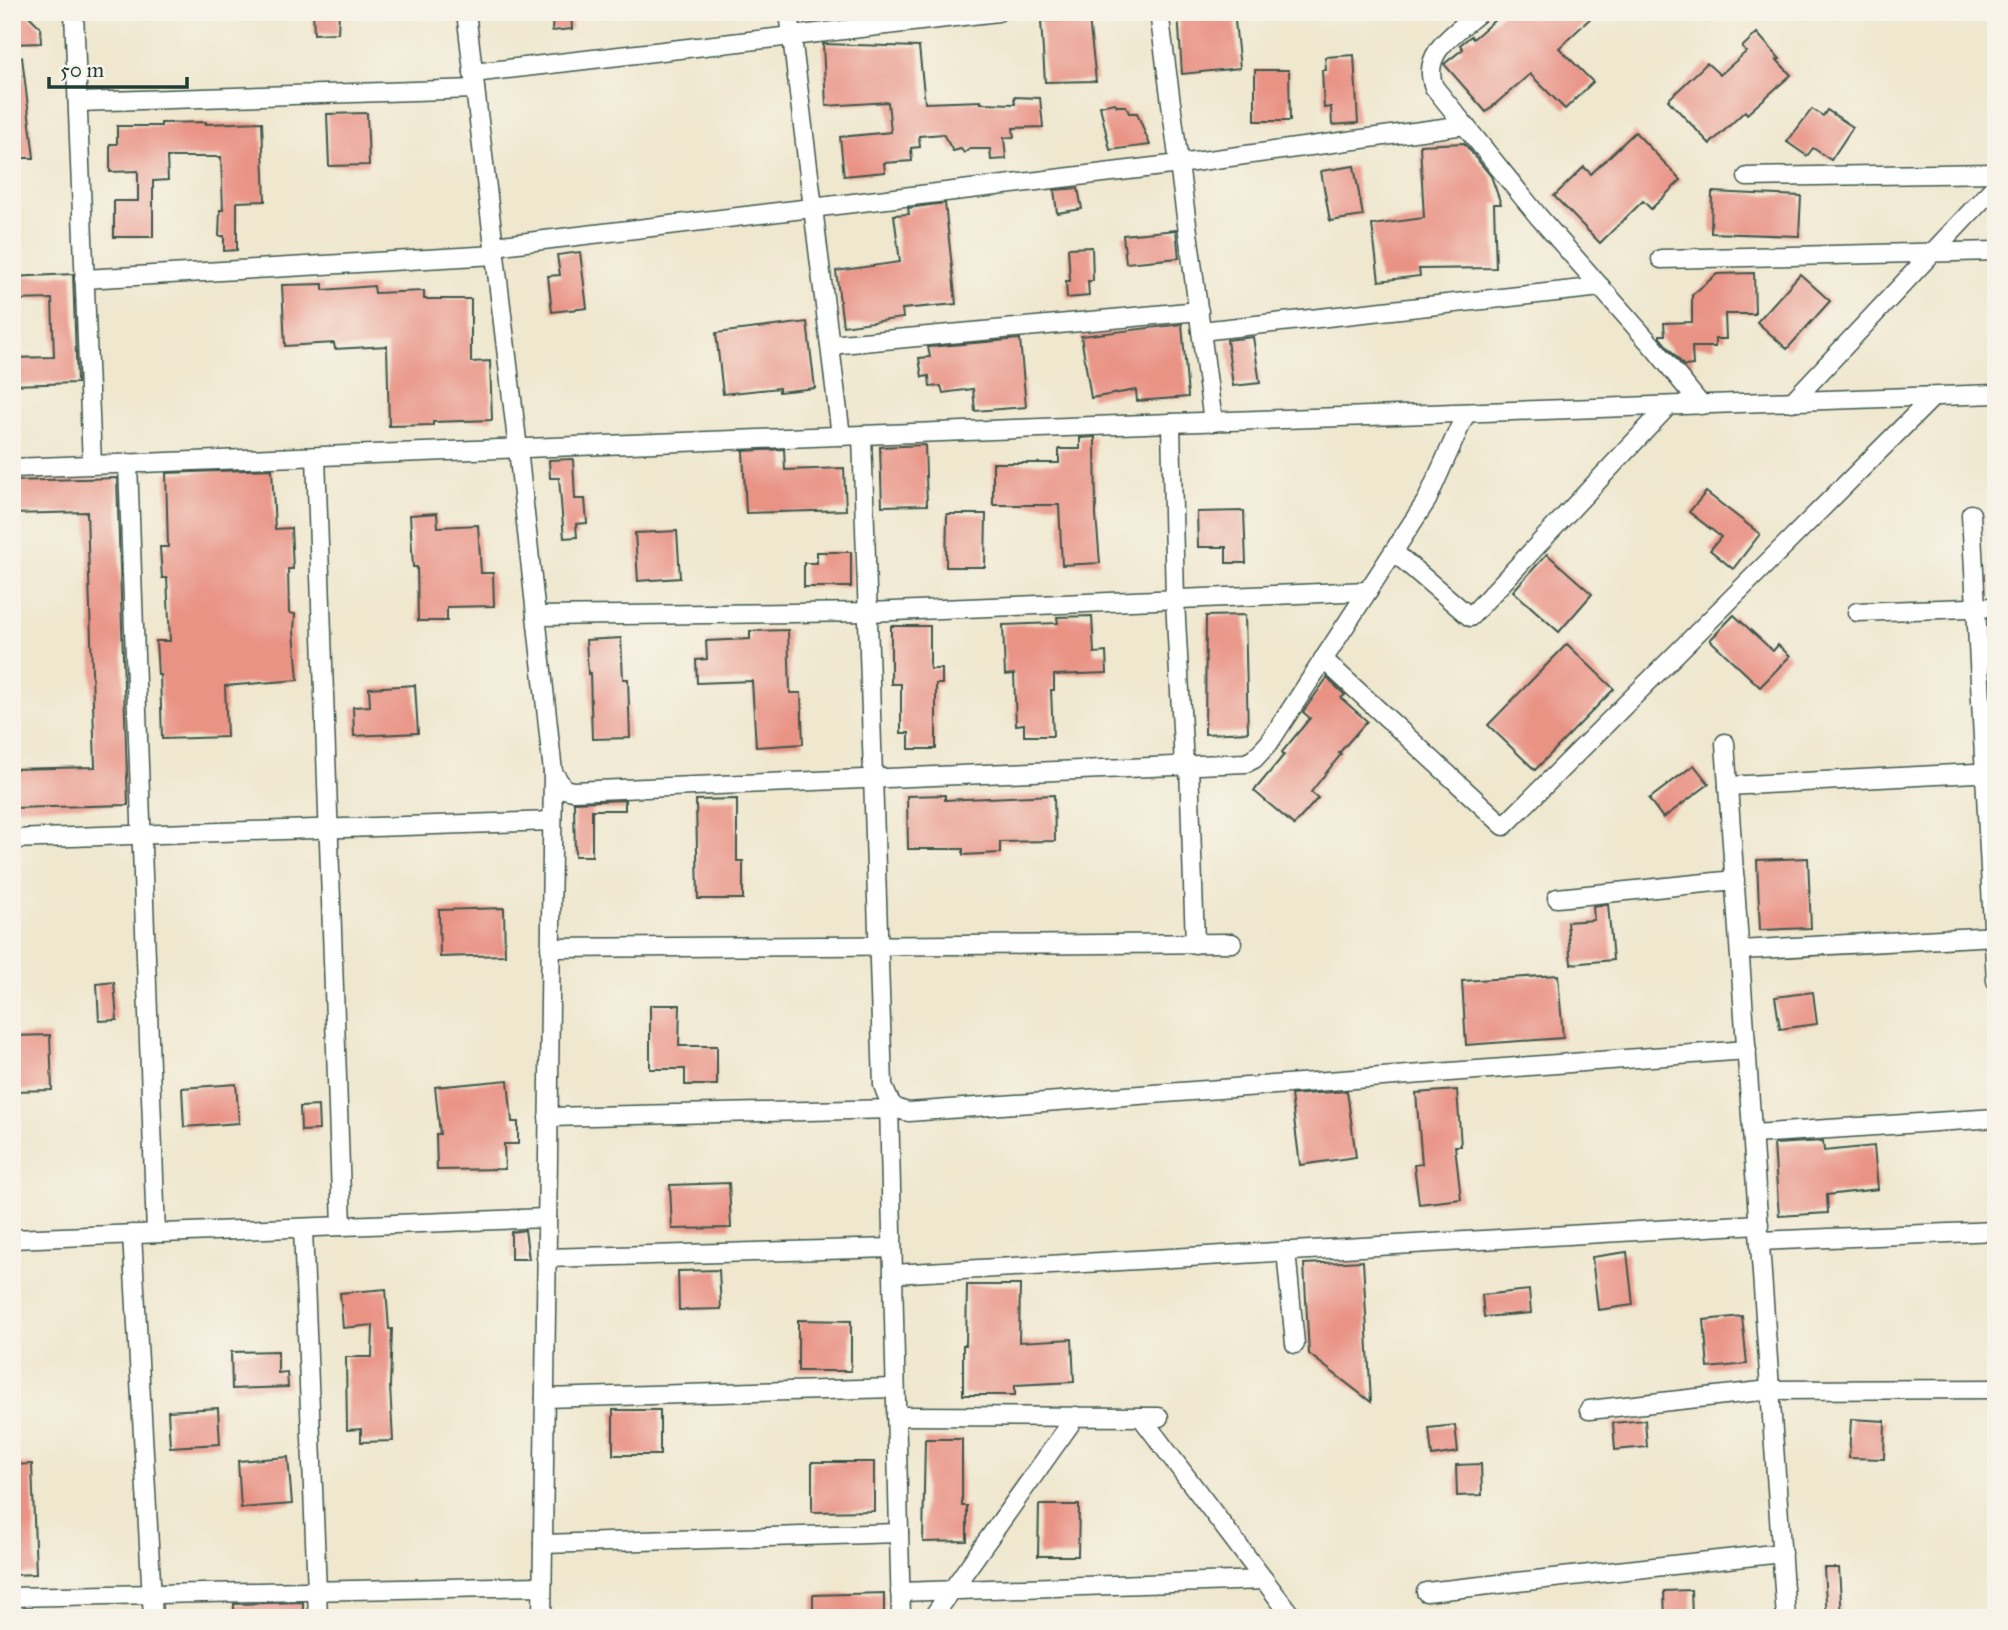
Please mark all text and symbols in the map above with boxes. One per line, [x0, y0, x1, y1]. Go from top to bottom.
scale bar [49, 46, 187, 90]
text: 50 m [60, 57, 105, 83]

